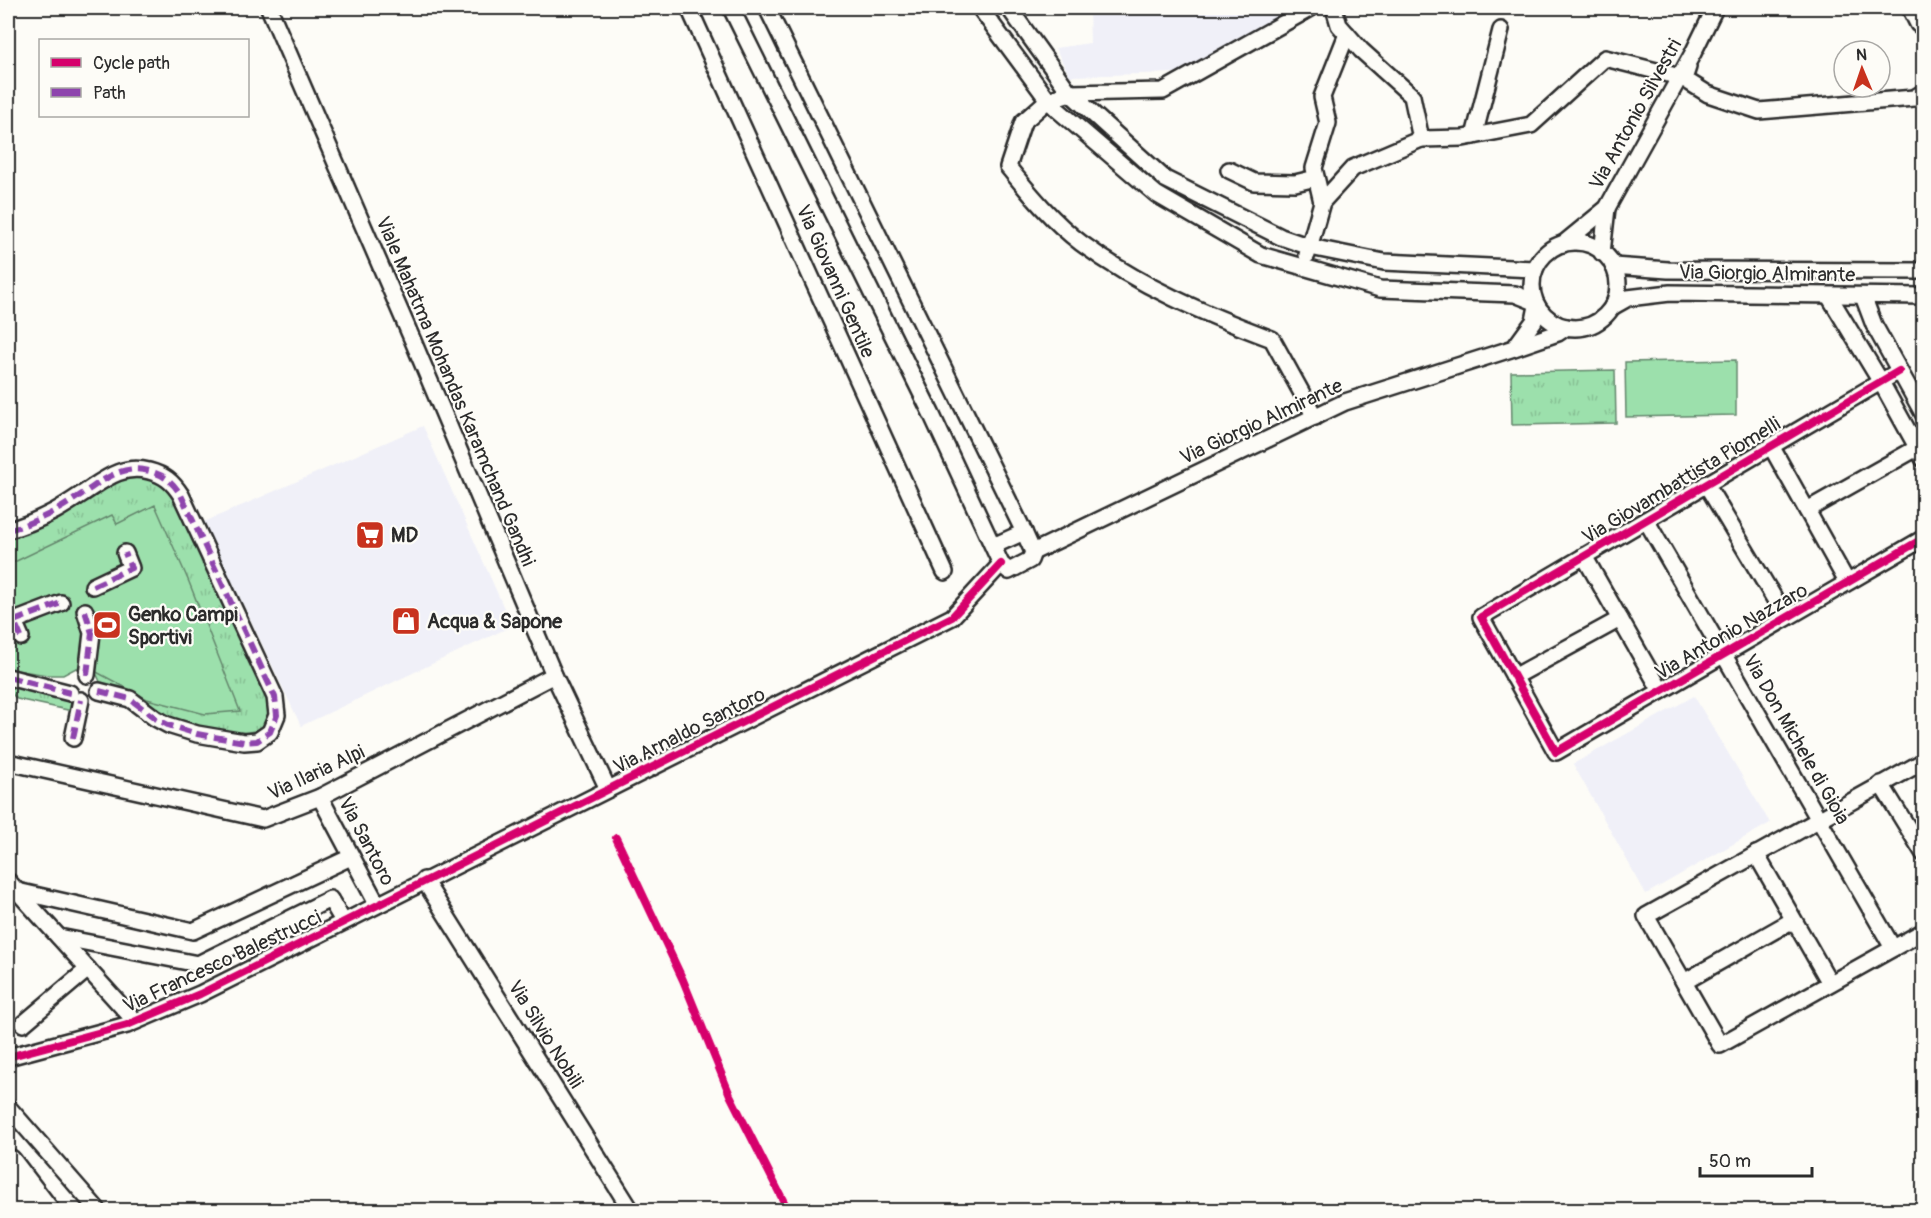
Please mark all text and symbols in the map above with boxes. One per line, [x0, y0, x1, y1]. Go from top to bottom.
street label: Via Antonio Silvestri [1584, 35, 1687, 194]
legend [39, 39, 249, 117]
north arrow [1832, 39, 1892, 99]
text: N [1856, 45, 1867, 65]
text: Cycle path [93, 52, 170, 75]
text: Path [93, 82, 126, 105]
street label: Via Giovanni Gentile [791, 201, 881, 362]
street label: Viale Mahatma Mohandas Karamchand Gandhi [370, 213, 541, 570]
street label: Via Giorgio Almirante [1679, 259, 1856, 288]
street label: Via Giorgio Almirante [1176, 373, 1347, 470]
street label: Via Giovambattista Piomelli [1577, 411, 1785, 550]
supermarket icon: MD [354, 519, 386, 551]
place label: MD [391, 523, 418, 548]
street label: Via Antonio Nazzaro [1650, 577, 1812, 685]
place label: Genko Campi Sportivi [128, 602, 238, 650]
shop icon: Acqua & Sapone [390, 605, 422, 637]
sports icon: Genko Campi Sportivi [91, 609, 123, 641]
place label: Acqua & Sapone [427, 609, 563, 634]
street label: Via Don Michele di Gioia [1738, 650, 1855, 829]
street label: Via Arnaldo Santoro [609, 681, 769, 779]
street label: Via Ilaria Alpi [264, 739, 369, 806]
street label: Via Santoro [333, 793, 400, 890]
street label: Via Francesco Balestrucci [119, 905, 325, 1018]
street label: Via Silvio Nobili [502, 976, 589, 1093]
scale bar [1700, 1140, 1812, 1178]
text: 50 m [1709, 1150, 1751, 1173]

